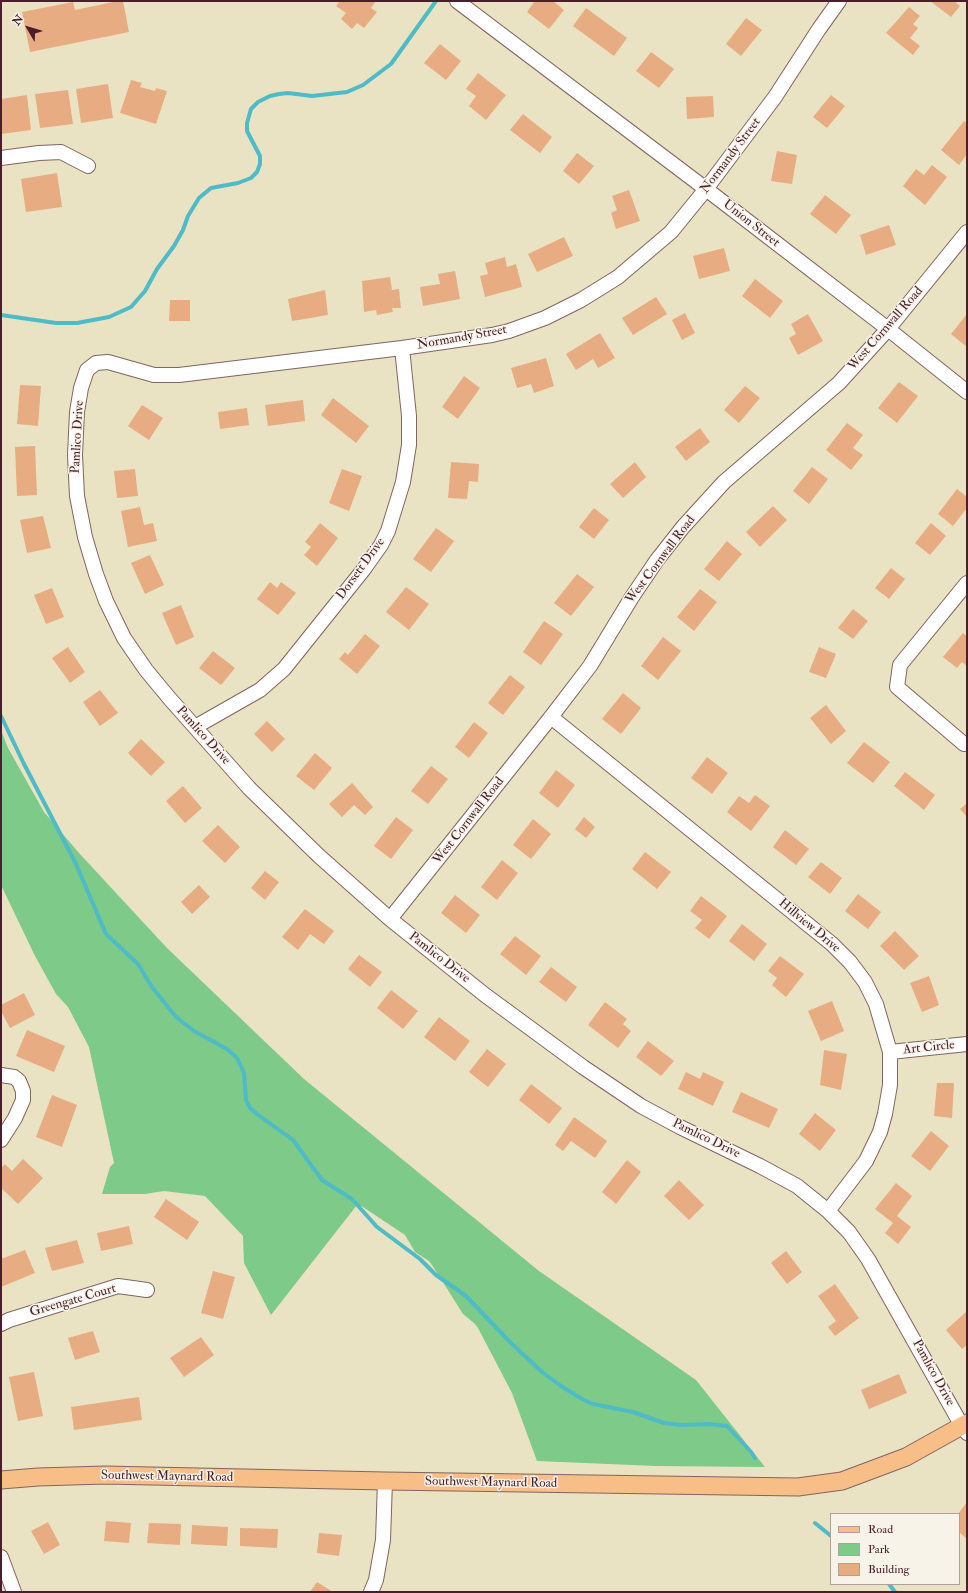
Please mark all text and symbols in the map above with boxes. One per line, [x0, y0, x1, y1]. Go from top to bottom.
north arrow [8, 8, 48, 48]
text: N [10, 12, 26, 28]
street label: Normandy Street [697, 115, 765, 197]
street label: Union Street [720, 197, 782, 251]
street label: West Cornwall Road [845, 284, 927, 374]
street label: Normandy Street [416, 322, 508, 354]
street label: Pamlico Drive [68, 400, 88, 474]
street label: West Cornwall Road [623, 513, 699, 607]
street label: Dorsett Drive [333, 535, 389, 603]
street label: Pamlico Drive [173, 704, 233, 768]
street label: West Cornwall Road [430, 774, 508, 868]
street label: Hillview Drive [775, 896, 843, 956]
street label: Pamlico Drive [405, 929, 473, 987]
street label: Art Circle [902, 1038, 956, 1058]
street label: Pamlico Drive [670, 1116, 742, 1162]
street label: Greengate Court [28, 1281, 118, 1321]
street label: Pamlico Drive [908, 1337, 958, 1409]
street label: Southwest Maynard Road [101, 1468, 233, 1486]
street label: Southwest Maynard Road [425, 1474, 557, 1492]
legend [830, 1513, 960, 1585]
text: Road [868, 1522, 893, 1537]
text: Park [868, 1542, 890, 1557]
text: Building [868, 1562, 909, 1577]

